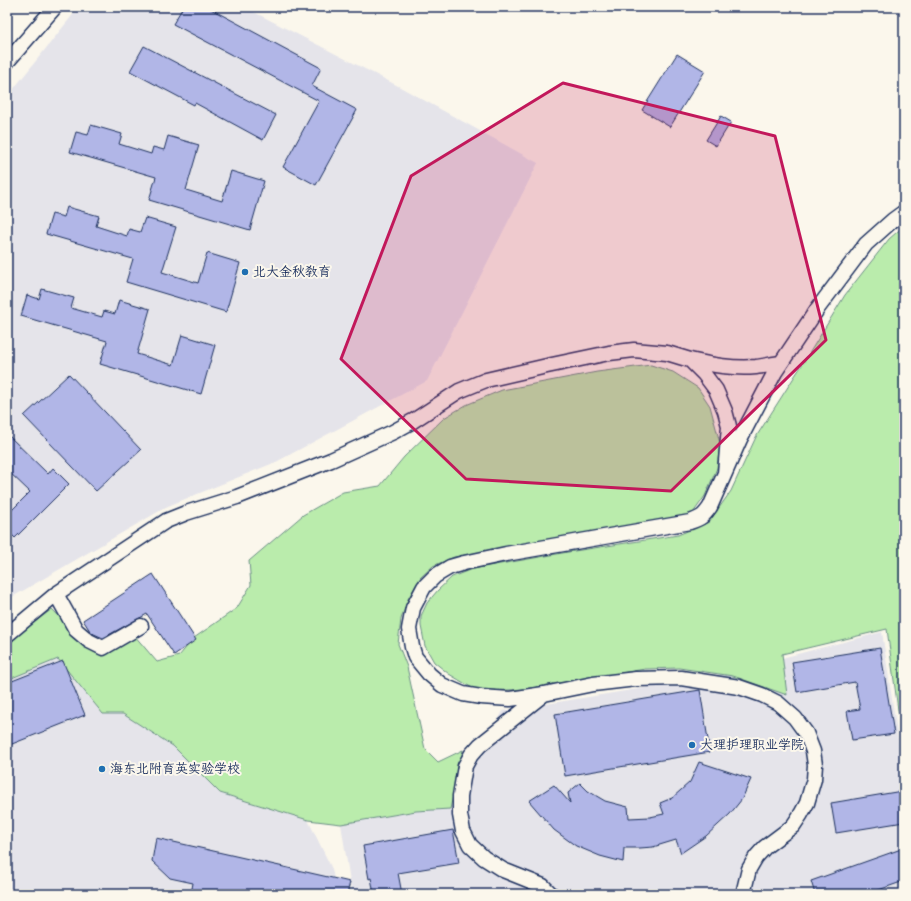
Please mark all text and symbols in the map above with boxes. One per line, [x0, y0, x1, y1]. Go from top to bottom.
place label: 北大金秋教育 [253, 263, 331, 281]
marker: 北大金秋教育 [240, 267, 250, 277]
place label: 大理护理职业学院 [700, 736, 804, 754]
marker: 大理护理职业学院 [687, 740, 697, 750]
place label: 海东北附育英实验学校 [110, 760, 240, 778]
marker: 海东北附育英实验学校 [97, 764, 107, 774]

